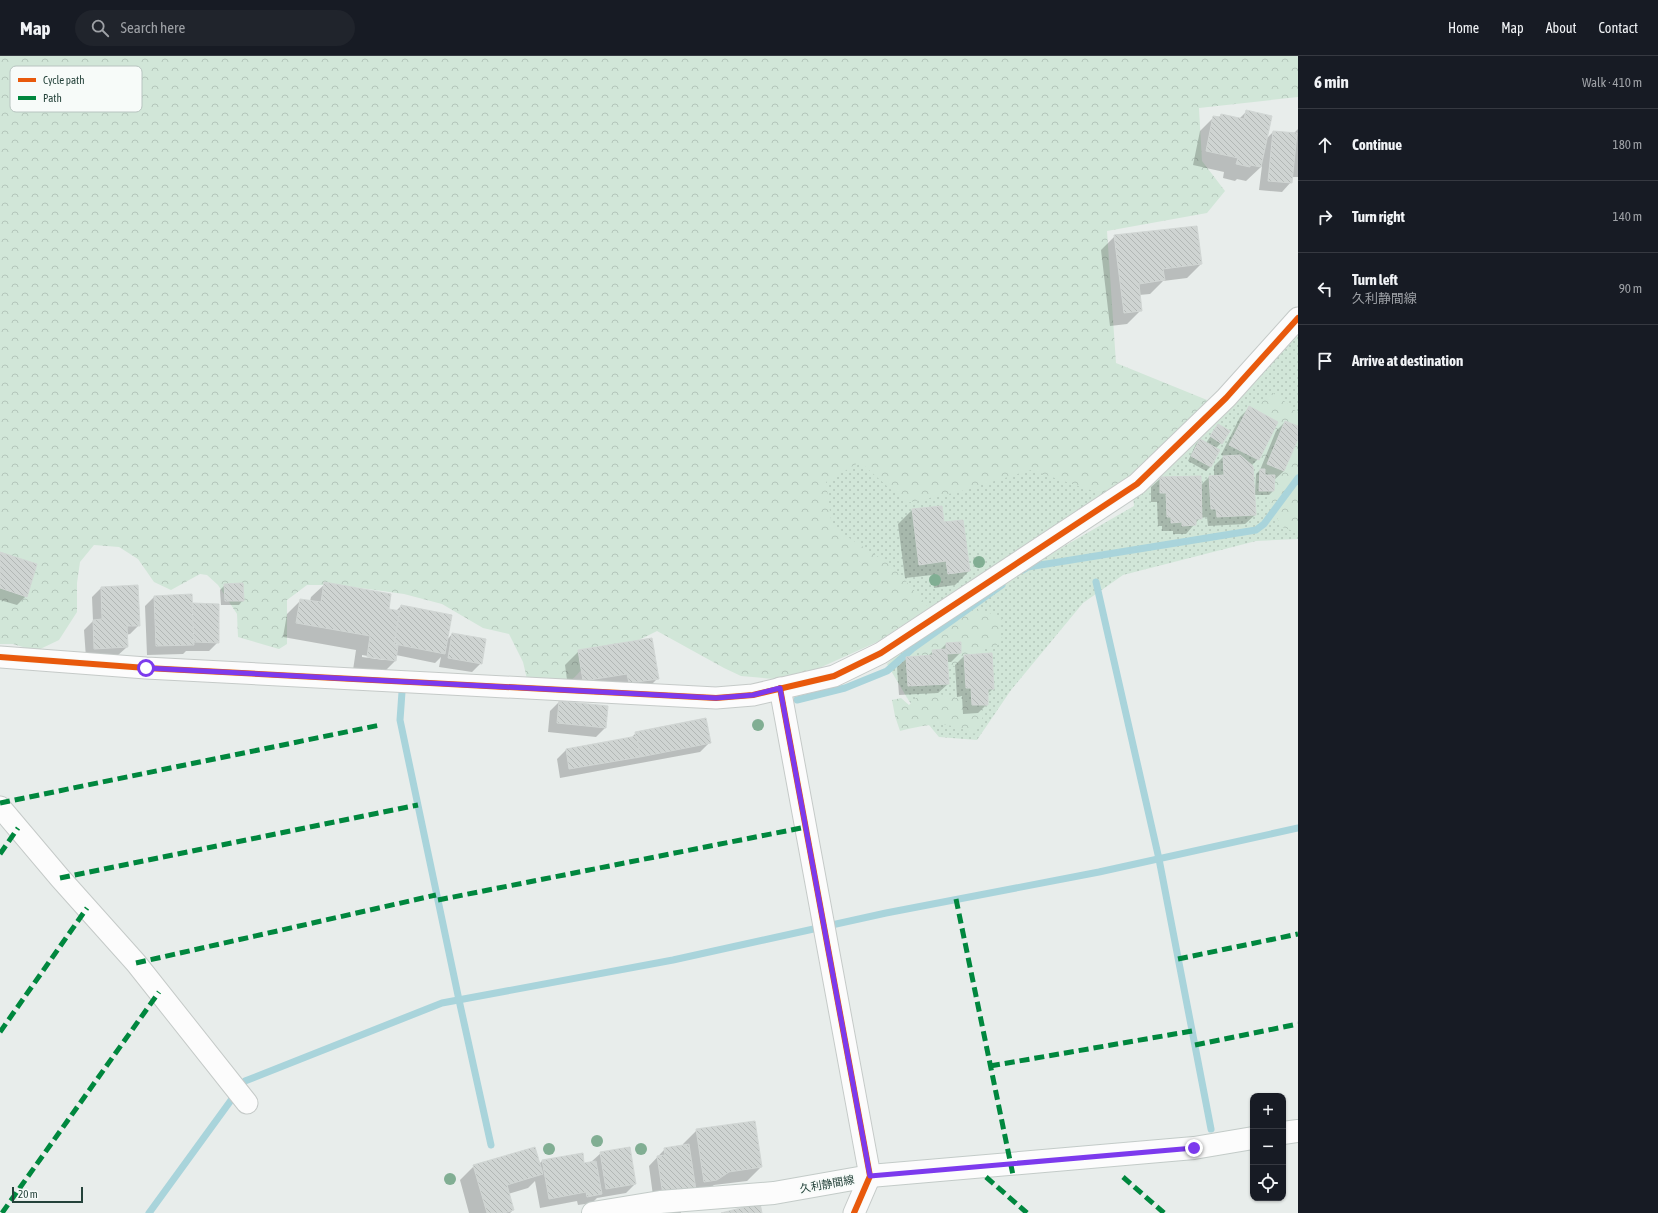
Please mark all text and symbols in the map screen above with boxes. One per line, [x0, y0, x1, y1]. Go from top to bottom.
search box [75, 10, 355, 46]
text: Map [20, 17, 51, 39]
icon: search [89, 17, 111, 39]
text: Search here [121, 19, 185, 36]
text: Home [1448, 20, 1479, 36]
text: Map [1501, 20, 1524, 36]
text: About [1546, 20, 1577, 36]
text: Contact [1599, 20, 1638, 36]
legend [10, 66, 142, 112]
text: 6 min [1314, 72, 1349, 92]
text: Cycle path [43, 74, 85, 86]
text: Walk · 410 m [1582, 75, 1642, 90]
text: Path [43, 92, 62, 104]
icon: ahead [1314, 134, 1336, 156]
text: Continue [1352, 136, 1402, 153]
text: 180 m [1613, 137, 1642, 152]
icon: right [1314, 206, 1336, 228]
text: Turn right [1352, 208, 1405, 225]
text: 140 m [1613, 209, 1642, 224]
text: Turn left [1352, 271, 1398, 288]
icon: left [1314, 278, 1336, 300]
text: 90 m [1619, 281, 1642, 296]
text: 久利静間線 [1352, 291, 1417, 306]
icon: arrive [1314, 350, 1336, 372]
text: Arrive at destination [1352, 352, 1463, 369]
route start [137, 659, 155, 677]
map controls [1250, 1093, 1286, 1201]
button: + [1250, 1093, 1286, 1129]
button: − [1250, 1129, 1286, 1165]
route end [1185, 1139, 1203, 1157]
button: locate [1250, 1165, 1286, 1201]
street label: 久利静間線 [799, 1173, 855, 1195]
scale bar [12, 1185, 83, 1204]
text: 20 m [18, 1188, 38, 1200]

